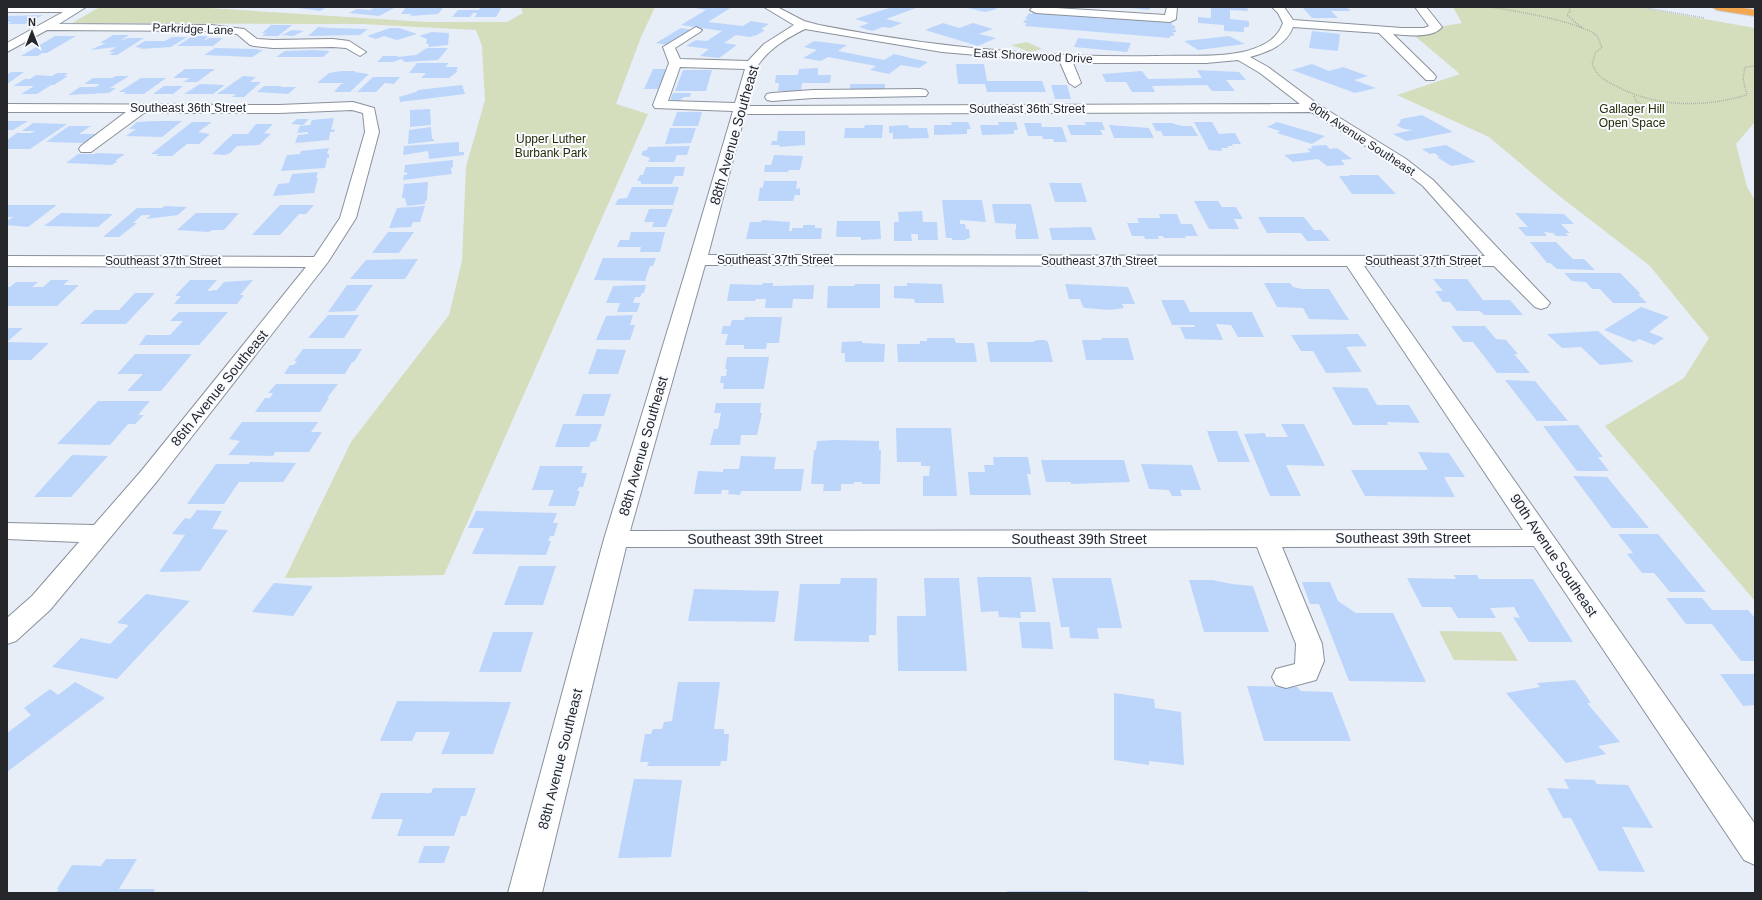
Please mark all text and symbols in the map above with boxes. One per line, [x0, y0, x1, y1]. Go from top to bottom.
north arrow [12, 12, 52, 52]
text: N [28, 16, 36, 28]
street label: Parkridge Lane [152, 21, 234, 37]
street label: East Shorewood Drive [973, 46, 1093, 66]
street label: 88th Avenue Southeast [706, 63, 762, 207]
street label: 90th Avenue Southeast [1306, 99, 1418, 179]
street label: Southeast 36th Street [130, 101, 247, 115]
street label: Southeast 36th Street [969, 102, 1086, 116]
park label: Gallager Hill Open Space [1599, 102, 1666, 130]
park label: Upper Luther Burbank Park [515, 132, 588, 160]
street label: Southeast 37th Street [717, 253, 834, 267]
street label: Southeast 37th Street [105, 254, 222, 268]
street label: Southeast 37th Street [1041, 254, 1158, 268]
street label: Southeast 37th Street [1365, 254, 1482, 268]
street label: 86th Avenue Southeast [167, 327, 271, 449]
street label: 88th Avenue Southeast [615, 374, 671, 518]
street label: 90th Avenue Southeast [1507, 491, 1601, 619]
street label: Southeast 39th Street [1335, 530, 1471, 546]
street label: Southeast 39th Street [687, 531, 823, 547]
street label: Southeast 39th Street [1011, 531, 1147, 547]
street label: 88th Avenue Southeast [535, 687, 585, 831]

